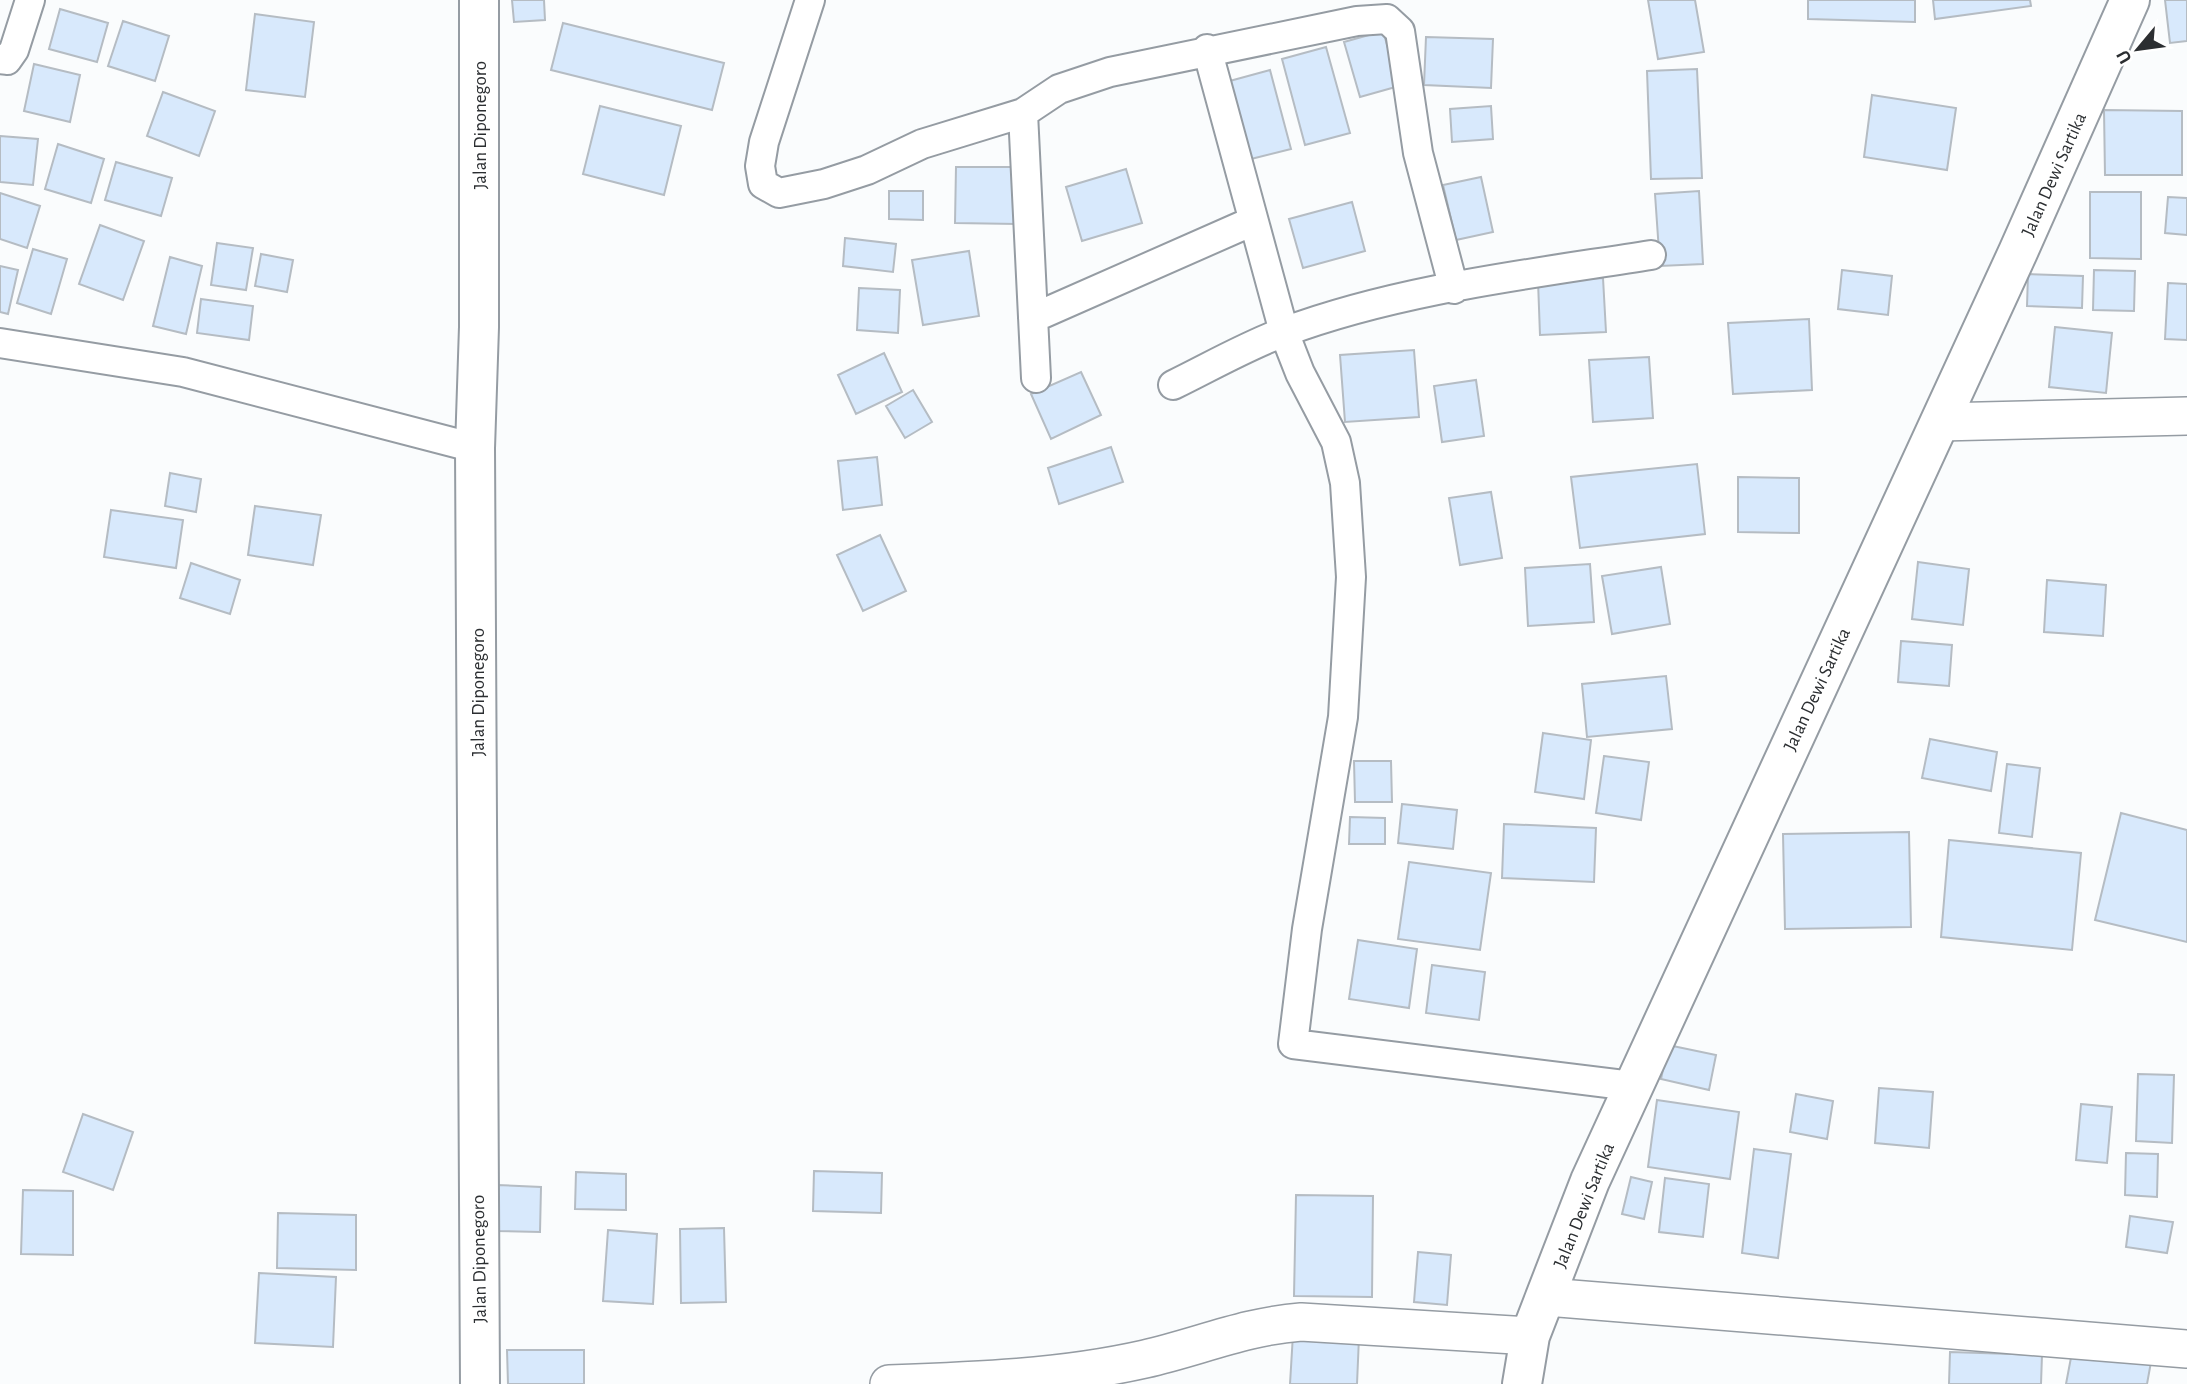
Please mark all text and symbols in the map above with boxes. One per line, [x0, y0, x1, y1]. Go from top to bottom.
north arrow [2103, 14, 2173, 84]
text: U [2113, 47, 2136, 66]
street label: Jalan Diponegoro [471, 61, 490, 189]
street label: Jalan Dewi Sartika [2019, 110, 2090, 239]
street label: Jalan Dewi Sartika [1781, 625, 1854, 754]
street label: Jalan Diponegoro [469, 628, 488, 756]
street label: Jalan Dewi Sartika [1551, 1140, 1618, 1271]
street label: Jalan Diponegoro [469, 1195, 490, 1323]

